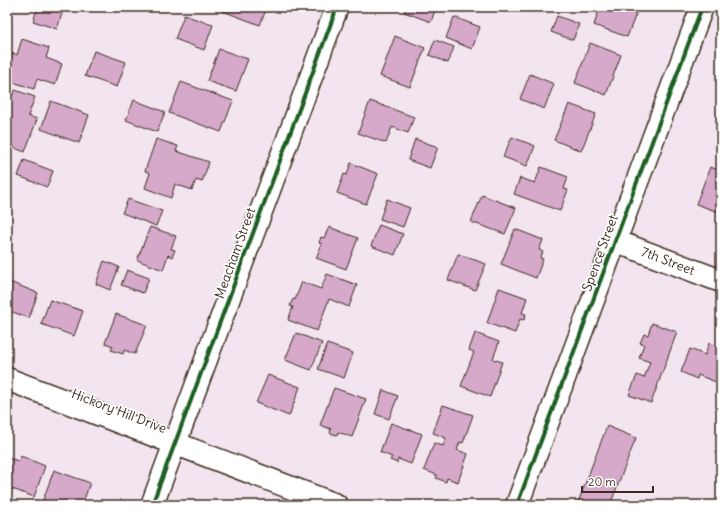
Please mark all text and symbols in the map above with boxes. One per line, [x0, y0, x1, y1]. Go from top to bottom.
street label: Meacham Street [211, 205, 260, 301]
street label: Spence Street [578, 212, 622, 294]
street label: 7th Street [639, 243, 698, 279]
street label: Hickory Hill Drive [69, 385, 169, 437]
scale bar [582, 468, 653, 494]
text: 20 m [588, 474, 616, 489]

